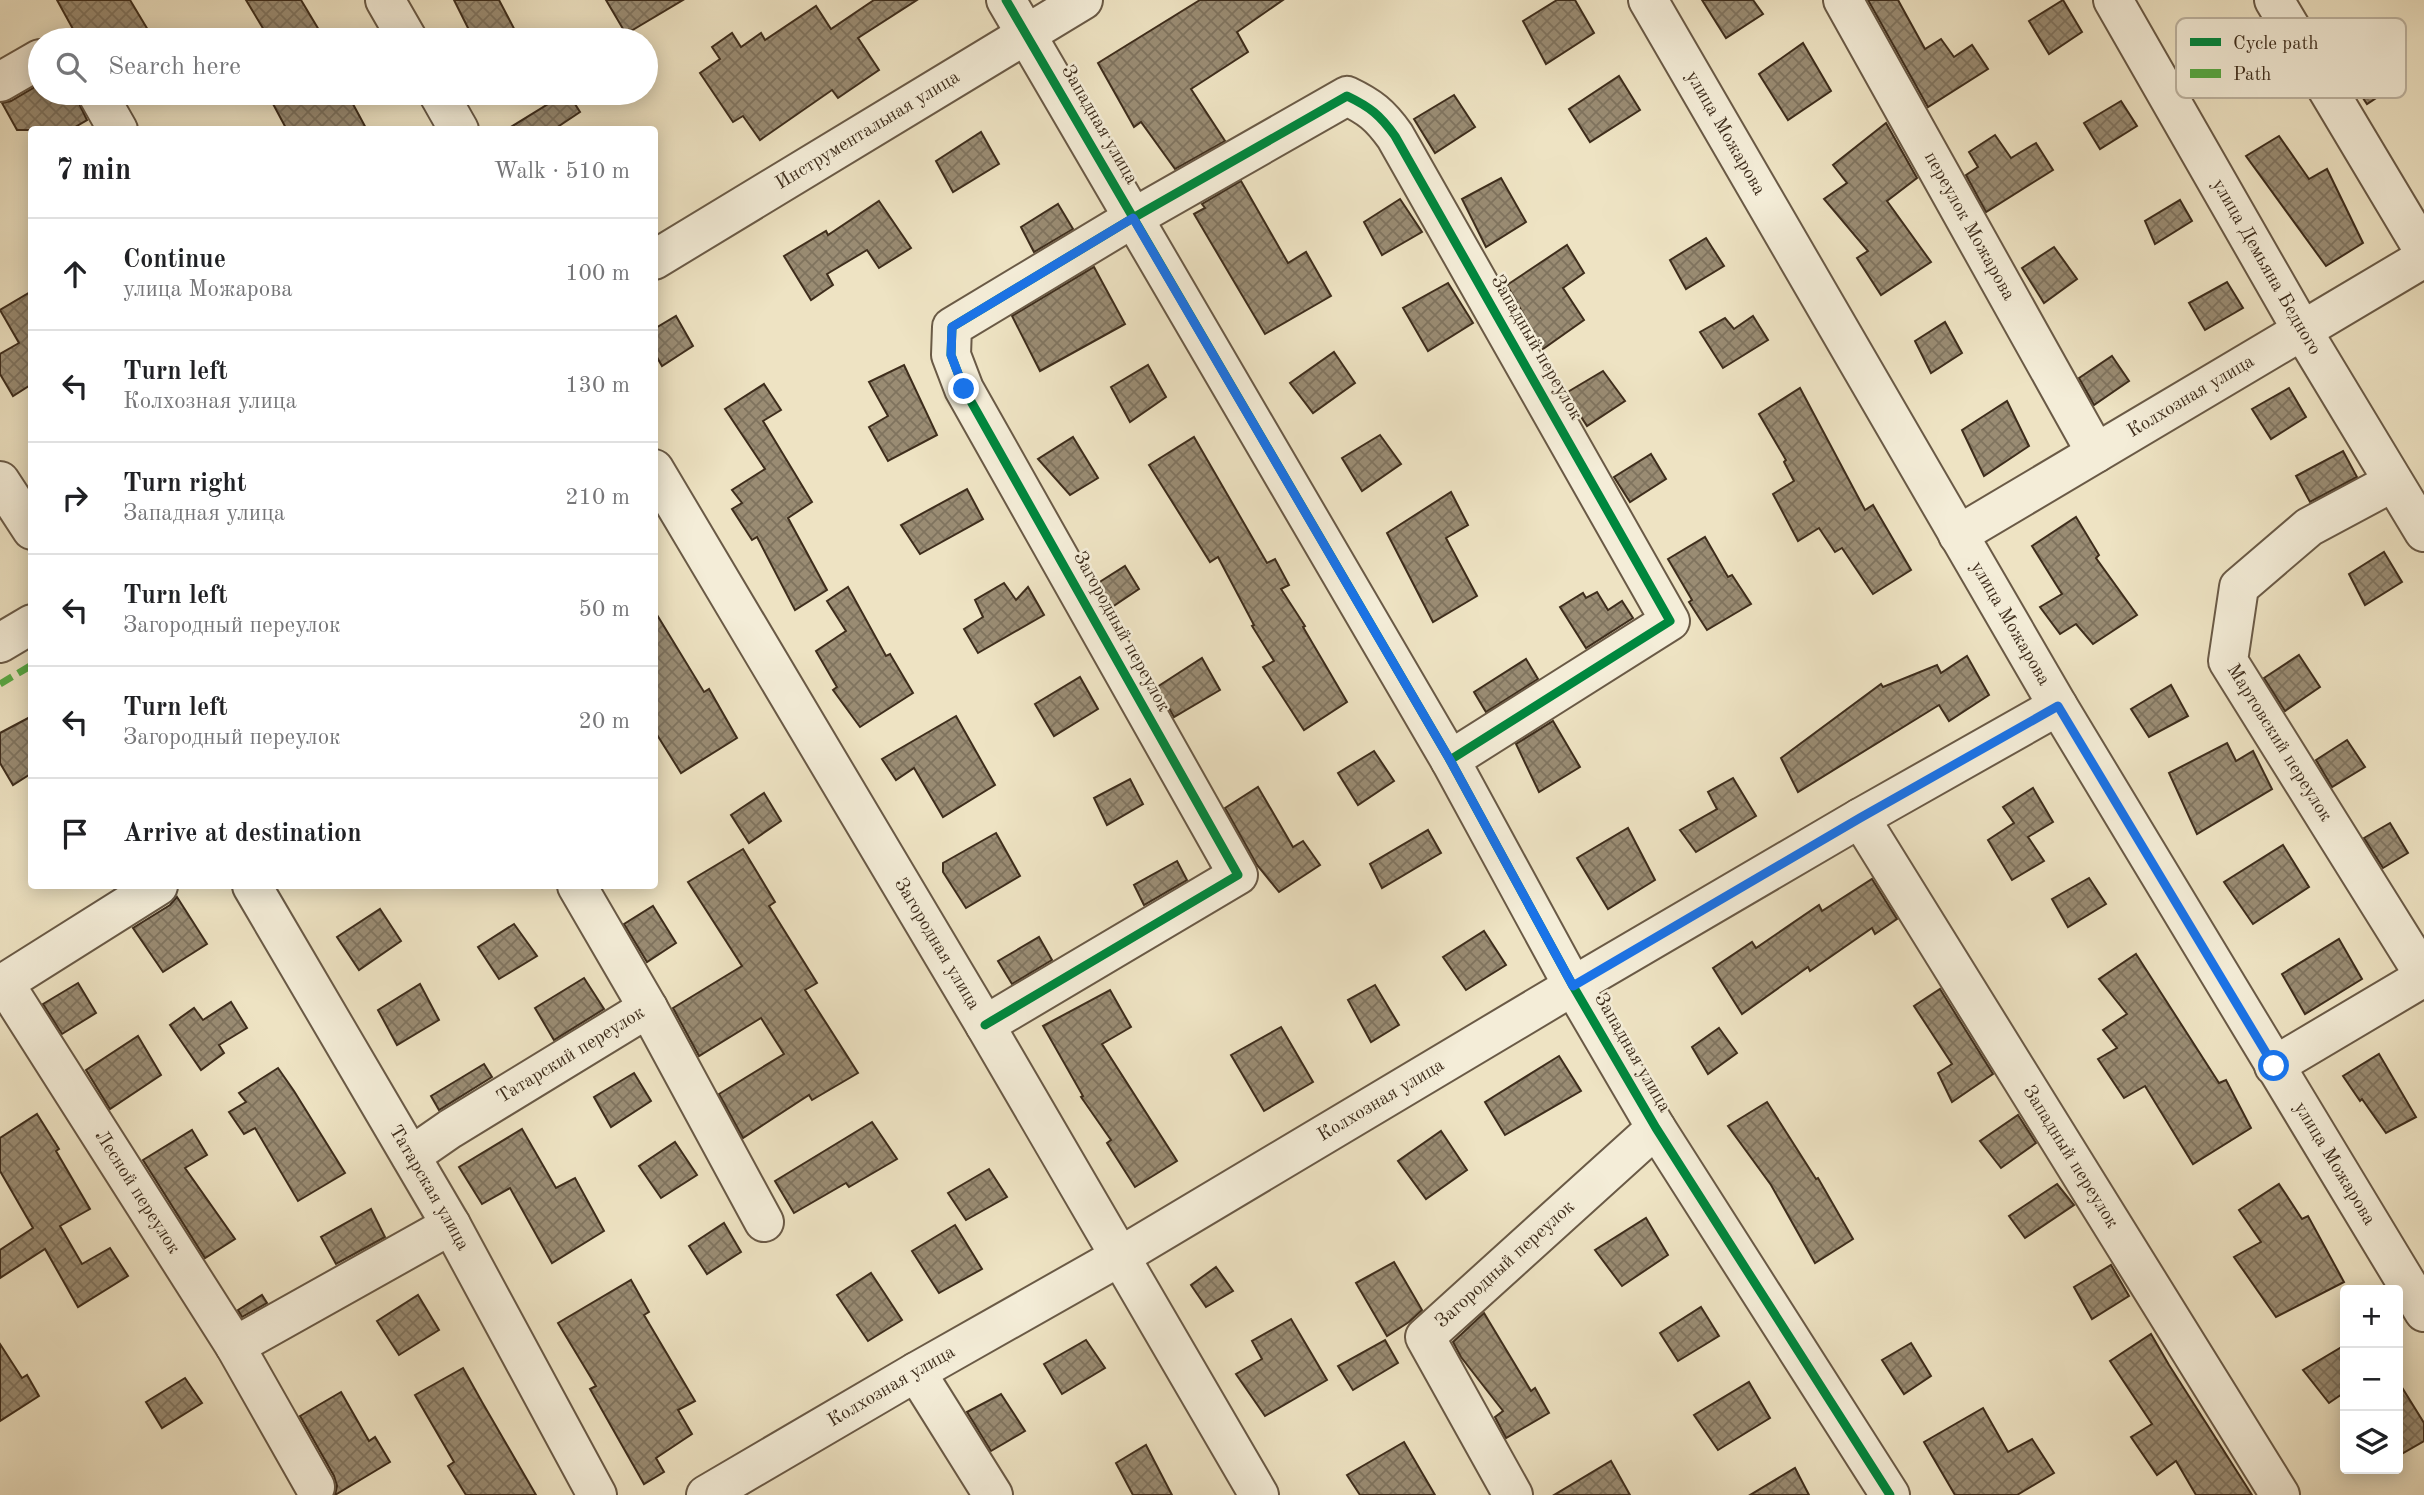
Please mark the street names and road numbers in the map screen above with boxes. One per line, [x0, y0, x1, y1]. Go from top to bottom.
street label: Западная улица [1057, 62, 1141, 188]
street label: Инструментальная улица [772, 67, 964, 193]
street label: улица Можарова [1682, 68, 1769, 199]
street label: переулок Можарова [1920, 149, 2019, 304]
street label: улица Демьяна Бедного [2208, 176, 2324, 359]
street label: Западный переулок [1487, 272, 1585, 424]
street label: Колхозная улица [2124, 351, 2258, 441]
street label: Загородный переулок [1069, 549, 1173, 716]
street label: улица Можарова [1967, 558, 2054, 689]
street label: Мартовский переулок [2223, 661, 2336, 826]
street label: Загородная улица [890, 875, 984, 1014]
street label: Западная улица [1590, 990, 1674, 1116]
street label: Татарский переулок [494, 1003, 648, 1107]
street label: Колхозная улица [1315, 1055, 1448, 1145]
street label: Западный переулок [2019, 1082, 2122, 1232]
street label: улица Можарова [2290, 1099, 2379, 1229]
street label: Татарская улица [385, 1122, 473, 1254]
street label: Лесной переулок [91, 1127, 184, 1258]
street label: Загородный переулок [1432, 1197, 1579, 1332]
street label: Колхозная улица [825, 1342, 959, 1431]

